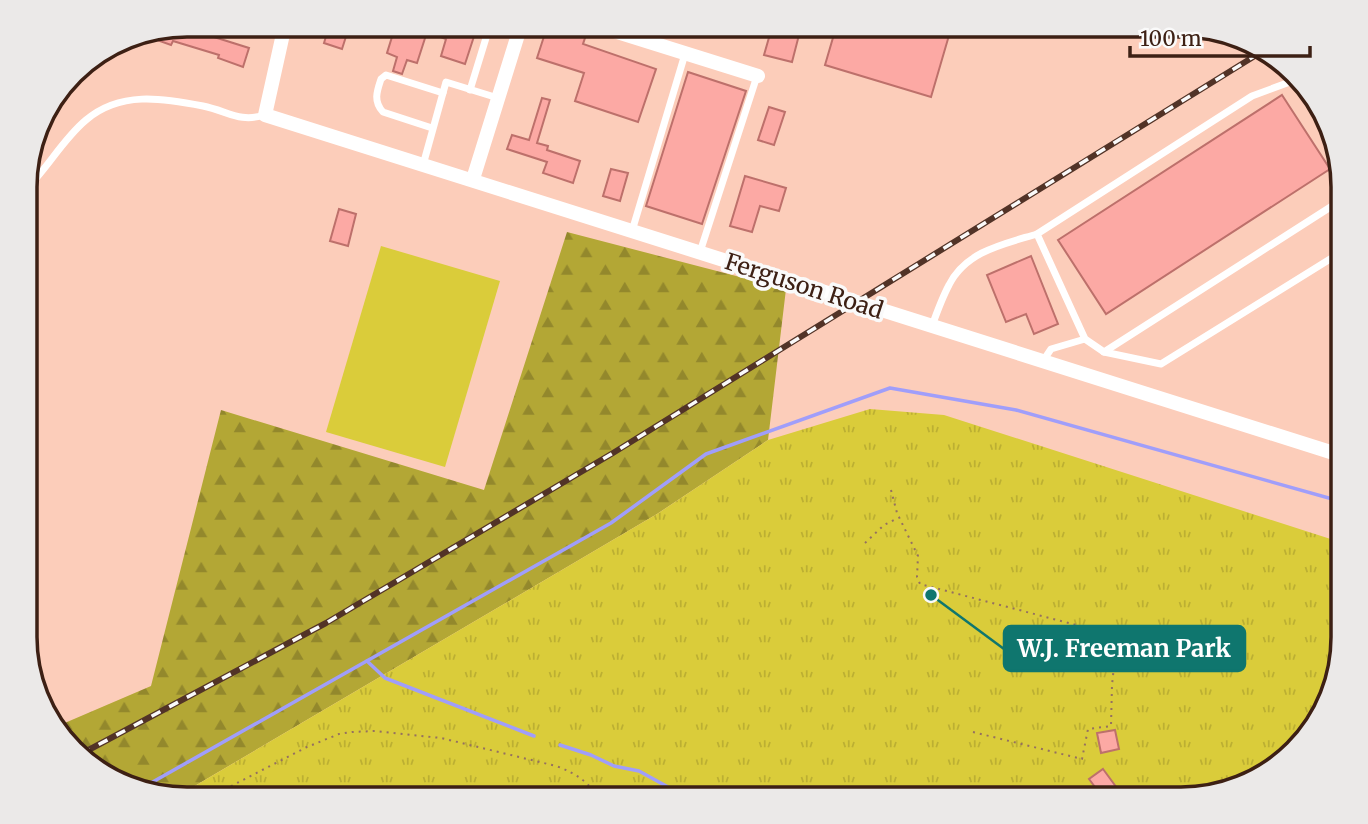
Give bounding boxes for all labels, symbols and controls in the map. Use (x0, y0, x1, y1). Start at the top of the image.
scale bar (1130, 14, 1310, 58)
text: 100 m (1140, 25, 1202, 52)
street label: Ferguson Road (721, 246, 887, 325)
callout: W.J. Freeman Park (1004, 626, 1245, 671)
text: W.J. Freeman Park (1016, 633, 1231, 664)

